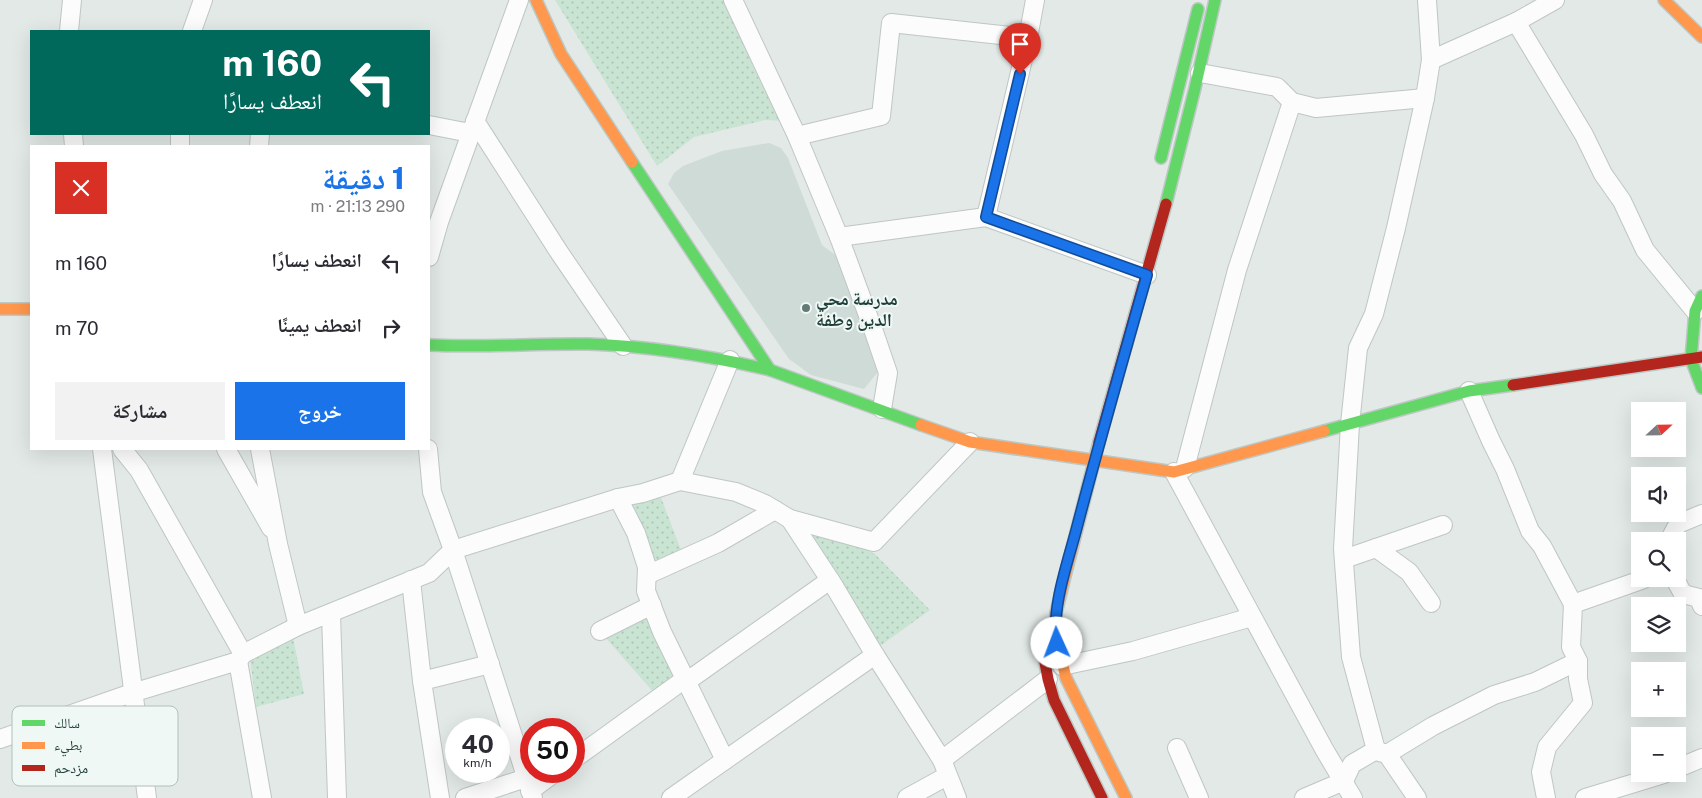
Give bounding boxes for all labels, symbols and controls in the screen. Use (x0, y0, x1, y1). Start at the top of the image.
pin (999, 23, 1041, 74)
icon: arrive (1006, 30, 1034, 58)
text: 160 m (222, 43, 322, 84)
icon: left (340, 50, 405, 115)
text: انعطف يسارًا (223, 88, 322, 114)
text: 1 دقيقة (322, 160, 405, 196)
button: close (55, 162, 107, 214)
text: 290 m · 21:13 (310, 197, 405, 216)
text: انعطف يسارًا (272, 249, 362, 271)
icon: left (377, 249, 405, 277)
text: 160 m (55, 252, 107, 274)
place label: مدرسة محي الدين وطفة (816, 288, 898, 331)
marker: مدرسة محي الدين وطفة (800, 302, 812, 314)
text: انعطف يمينًا (277, 314, 362, 336)
icon: right (377, 314, 405, 342)
text: 70 m (55, 317, 99, 339)
button: مشاركة (55, 382, 225, 440)
button: خروج (235, 382, 405, 440)
north arrow (1631, 402, 1686, 458)
map controls (1631, 402, 1686, 782)
button: sound (1631, 467, 1686, 522)
button: search (1631, 532, 1686, 587)
button: layers (1631, 597, 1686, 652)
position arrow (1030, 616, 1082, 668)
button: + (1631, 662, 1686, 717)
legend (12, 706, 178, 786)
text: سالك (54, 715, 80, 731)
speed limit sign: 50 (520, 718, 585, 783)
button: − (1631, 727, 1686, 782)
text: 40 (461, 729, 494, 759)
text: بطيء (54, 737, 83, 757)
text: km/h (463, 756, 492, 770)
text: مزدحم (54, 760, 88, 778)

